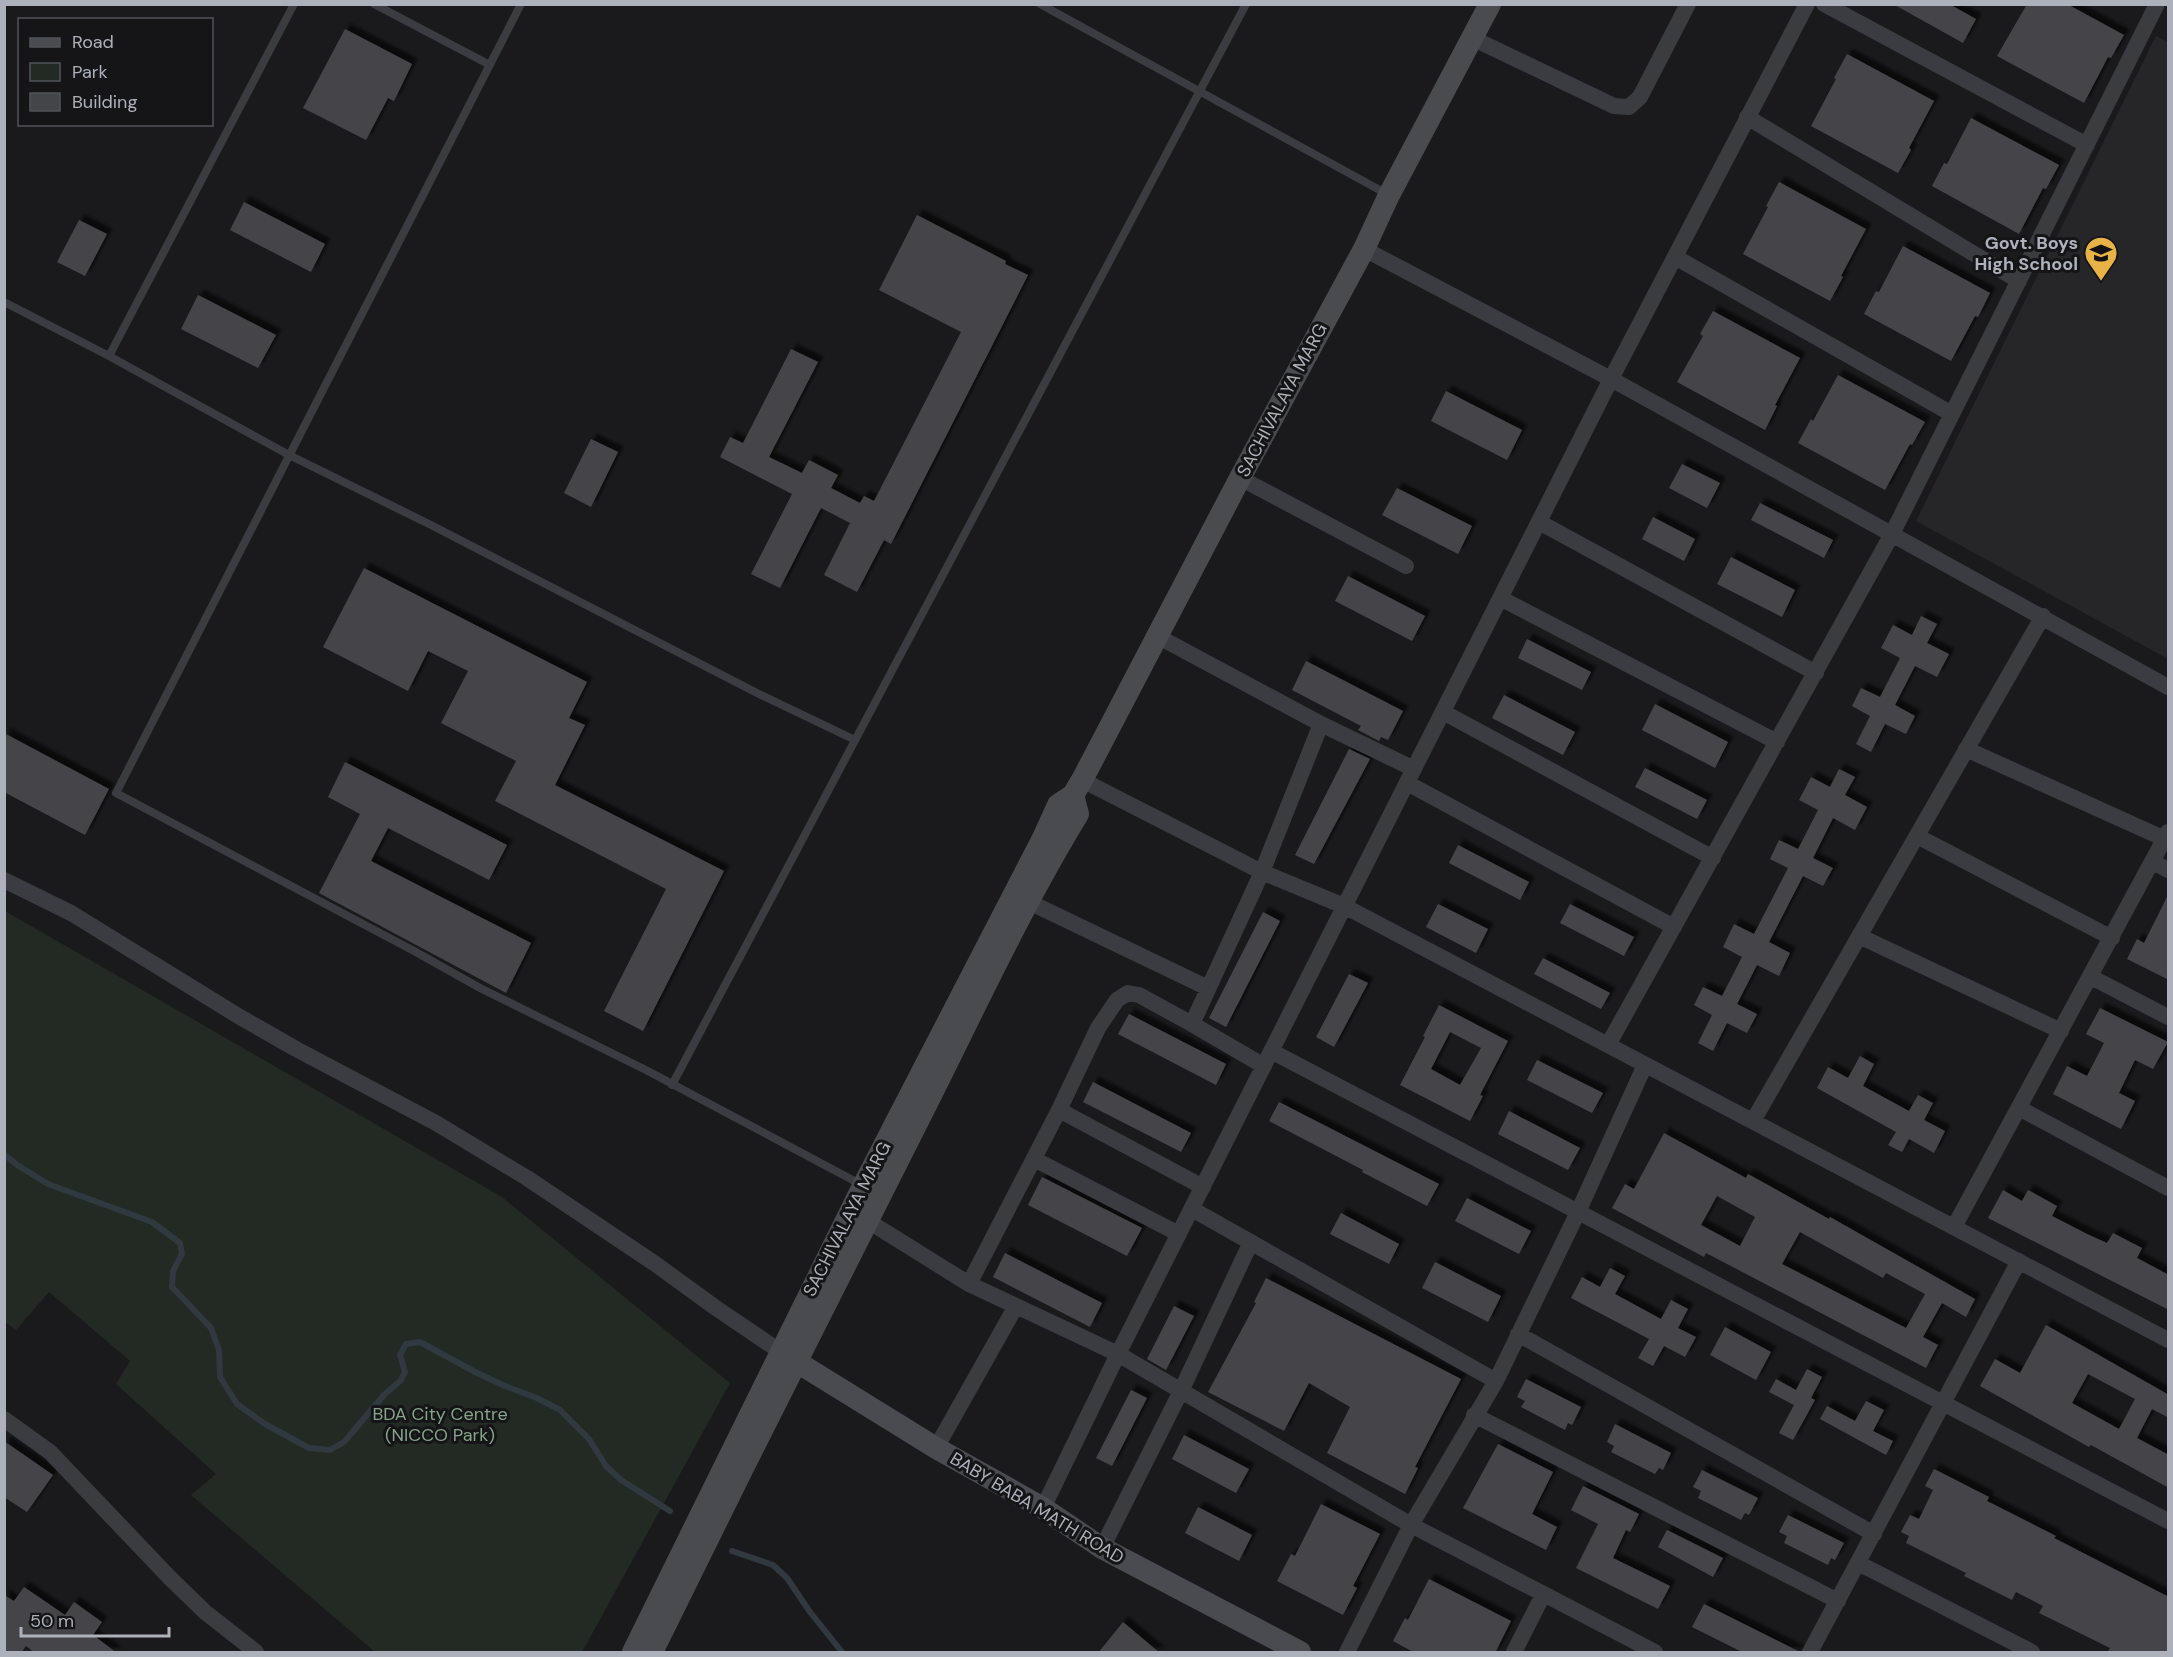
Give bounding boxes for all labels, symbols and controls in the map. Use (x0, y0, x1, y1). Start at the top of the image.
legend (18, 18, 213, 126)
text: Road (72, 30, 114, 54)
text: Park (72, 60, 108, 84)
text: Building (72, 90, 137, 114)
place label: Govt. Boys High School (1974, 231, 2078, 276)
school or university icon: Govt. Boys High School (2083, 235, 2119, 282)
street label: SACHIVALAYA MARG (1231, 319, 1333, 481)
street label: SACHIVALAYA MARG (798, 1137, 896, 1301)
park label: BDA City Centre (NICCO Park) (372, 1402, 508, 1447)
street label: BABY BABA MATH ROAD (946, 1446, 1128, 1570)
scale bar (21, 1600, 170, 1638)
text: 50 m (30, 1609, 74, 1633)

